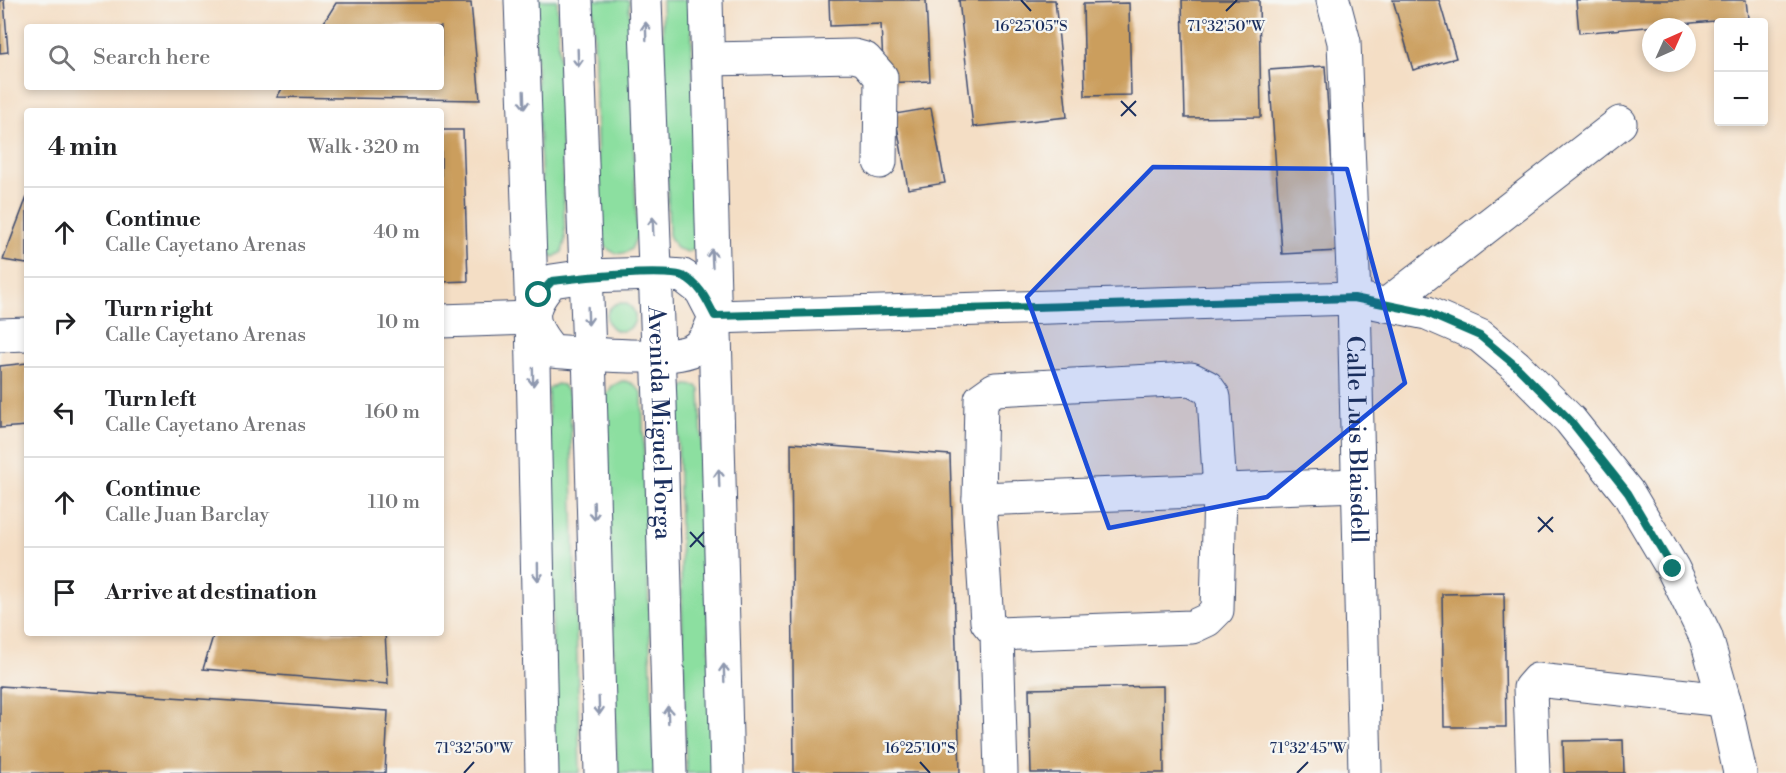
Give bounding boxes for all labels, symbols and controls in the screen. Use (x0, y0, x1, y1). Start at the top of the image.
text: 16°25'05"S (994, 17, 1068, 36)
text: 71°32'50"W (1187, 17, 1265, 36)
north arrow (1642, 18, 1696, 72)
map controls (1714, 18, 1768, 126)
button: + (1714, 18, 1768, 72)
one-way arrow (641, 21, 652, 41)
search box (24, 24, 444, 90)
icon: search (45, 41, 78, 74)
text: Search here (93, 44, 210, 71)
one-way arrow (572, 48, 584, 68)
button: − (1714, 72, 1768, 126)
one-way arrow (519, 90, 530, 110)
text: 4 min (48, 131, 118, 163)
text: Walk · 320 m (308, 135, 420, 160)
text: Continue (105, 206, 201, 233)
icon: ahead (48, 216, 81, 249)
one-way arrow (647, 216, 659, 236)
text: 40 m (373, 220, 420, 245)
text: Calle Cayetano Arenas (105, 233, 306, 258)
one-way arrow (707, 249, 718, 269)
route start (525, 281, 551, 307)
text: Turn right (105, 296, 213, 323)
street label: Avenida Miguel Forga (640, 304, 678, 541)
icon: right (48, 306, 81, 339)
one-way arrow (582, 306, 593, 326)
text: 10 m (377, 310, 420, 335)
text: Calle Cayetano Arenas (105, 323, 306, 348)
street label: Calle Luis Blaisdell (1339, 335, 1374, 543)
one-way arrow (527, 366, 539, 386)
text: Turn left (105, 386, 196, 413)
icon: left (48, 396, 81, 429)
text: 160 m (365, 400, 420, 425)
text: Calle Cayetano Arenas (105, 413, 306, 438)
one-way arrow (713, 468, 724, 488)
text: Continue (105, 476, 201, 503)
icon: ahead (48, 486, 81, 519)
text: 110 m (368, 490, 420, 515)
one-way arrow (588, 501, 599, 521)
text: Calle Juan Barclay (105, 503, 269, 528)
route end (1659, 555, 1685, 581)
one-way arrow (532, 561, 543, 581)
icon: arrive (48, 576, 81, 609)
text: Arrive at destination (105, 579, 317, 606)
one-way arrow (718, 663, 730, 683)
one-way arrow (593, 696, 605, 716)
one-way arrow (663, 705, 674, 725)
text: 71°32'50"W (435, 739, 513, 758)
text: 16°25'10"S (884, 739, 956, 758)
text: 71°32'45"W (1270, 739, 1347, 758)

